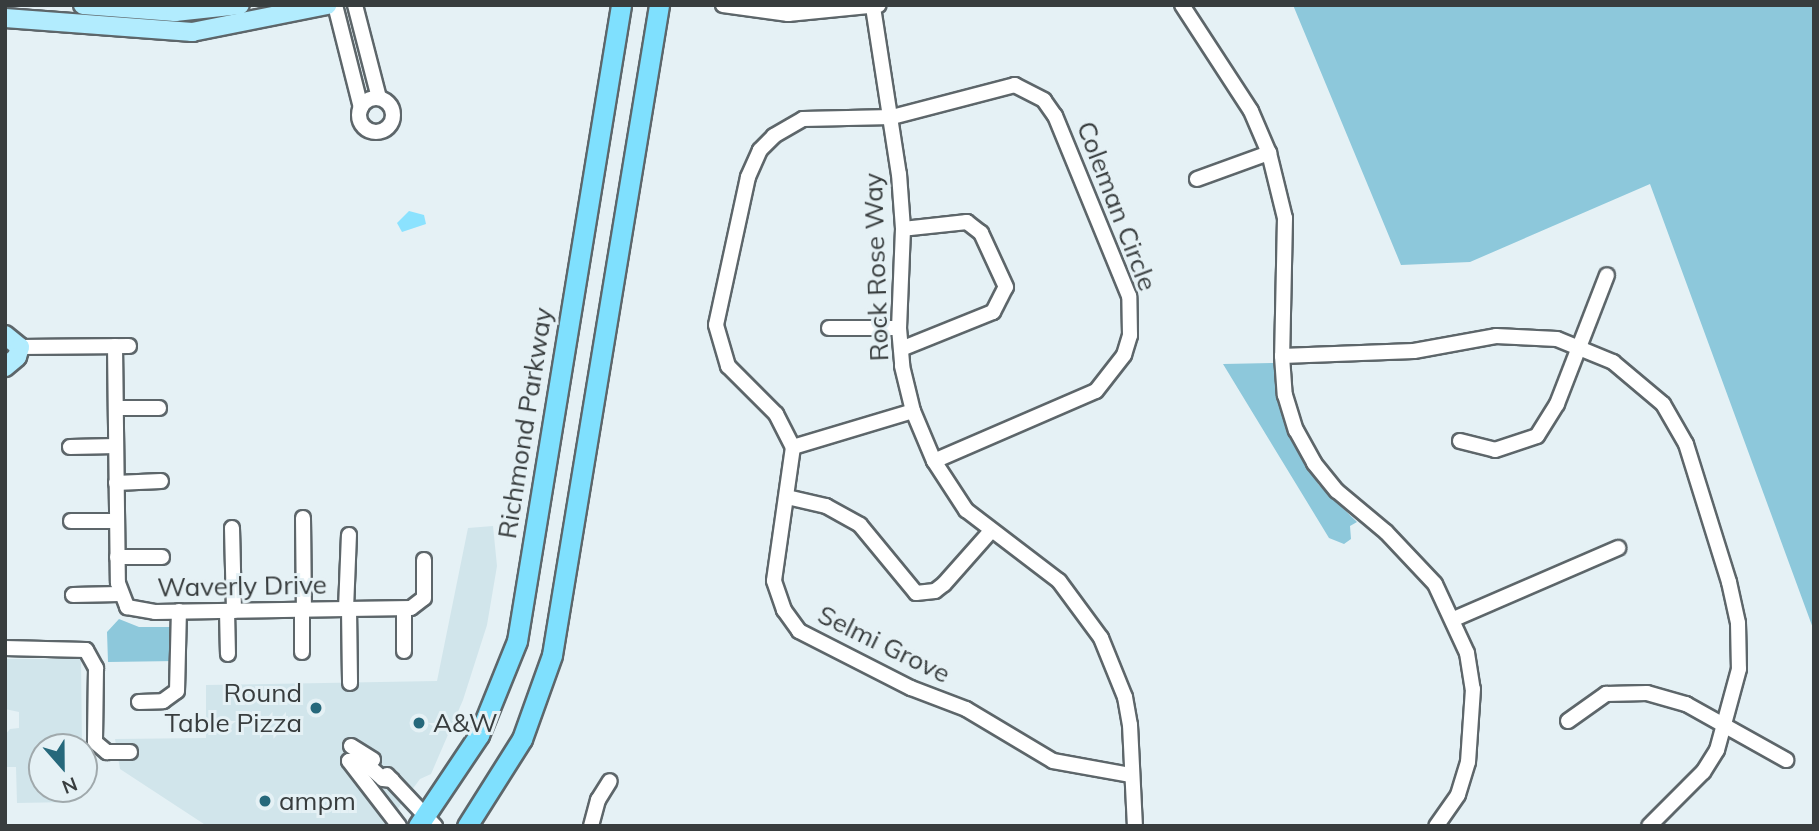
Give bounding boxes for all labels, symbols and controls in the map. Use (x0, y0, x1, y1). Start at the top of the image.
street label: Coleman Circle (1070, 117, 1164, 295)
street label: Rock Rose Way (857, 172, 895, 362)
street label: Richmond Parkway (491, 305, 559, 541)
street label: Waverly Drive (157, 569, 327, 603)
street label: Selmi Grove (813, 599, 955, 689)
place label: Round Table Pizza (164, 677, 302, 738)
marker: Round Table Pizza (308, 700, 324, 716)
place label: A&W (433, 707, 498, 739)
marker: A&W (411, 715, 427, 731)
north arrow (28, 733, 98, 803)
text: N (59, 772, 81, 800)
place label: ampm (279, 785, 356, 817)
marker: ampm (257, 793, 273, 809)

